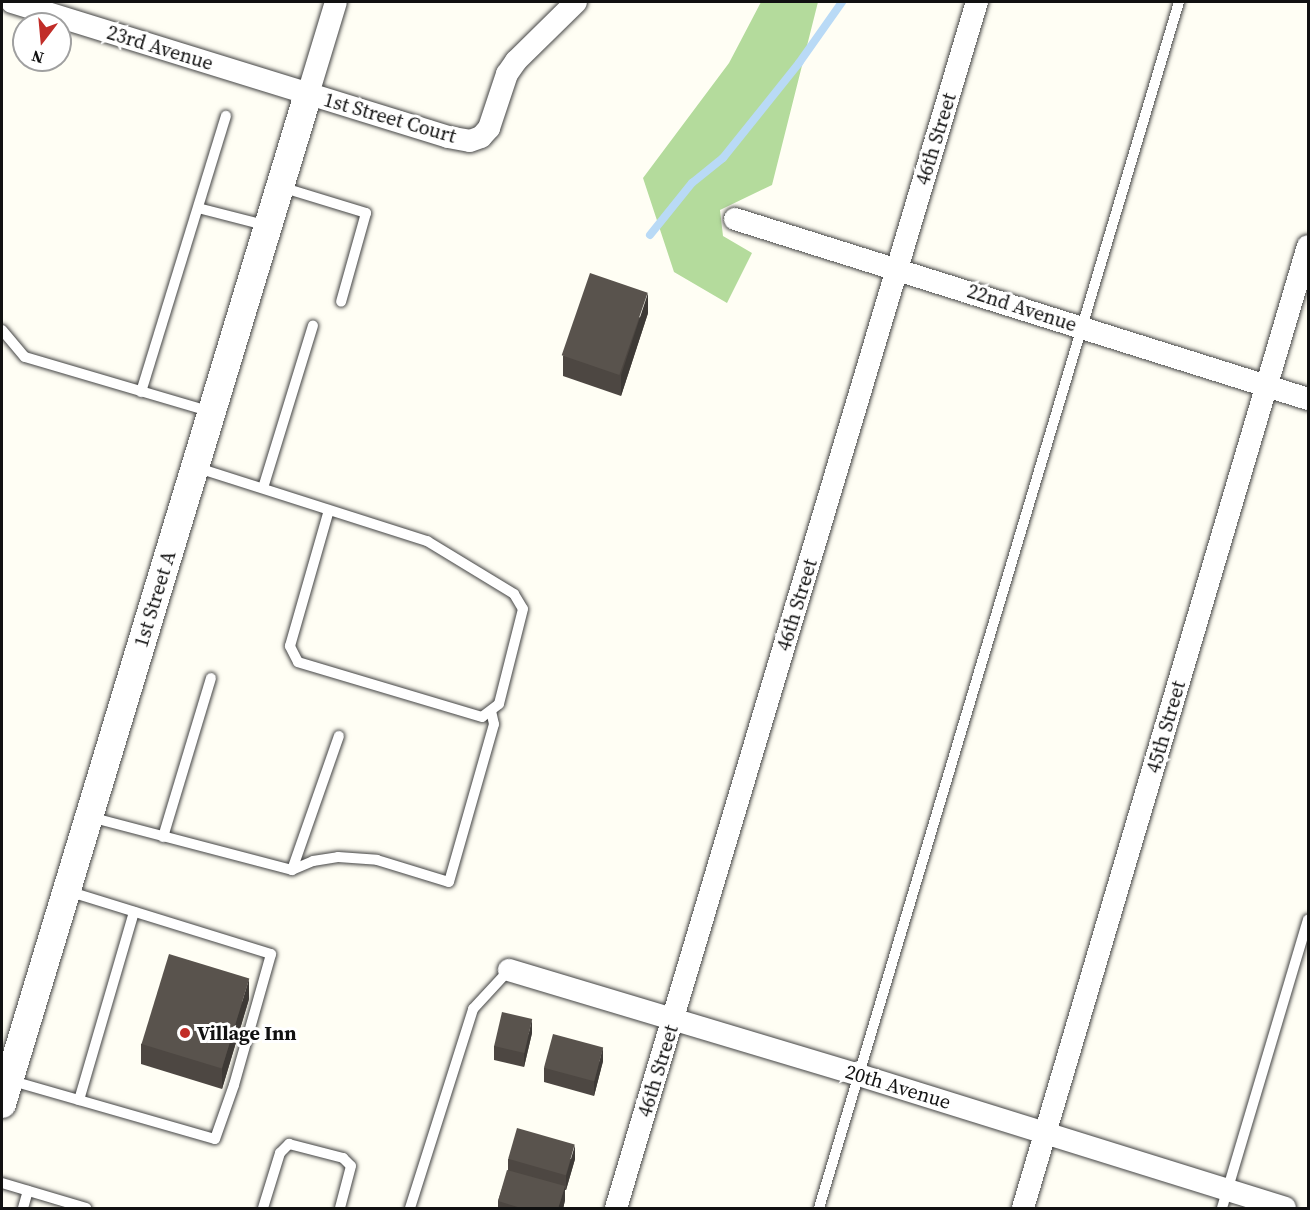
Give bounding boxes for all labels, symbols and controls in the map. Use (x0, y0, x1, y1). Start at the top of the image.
north arrow (12, 12, 72, 72)
street label: 23rd Avenue (104, 20, 216, 76)
text: N (29, 45, 46, 70)
street label: 1st Street Court (321, 88, 459, 148)
street label: 46th Street (911, 90, 961, 188)
street label: 22nd Avenue (964, 279, 1080, 337)
street label: 1st Street A (129, 548, 181, 650)
street label: 46th Street (772, 556, 822, 654)
street label: 45th Street (1141, 678, 1191, 776)
place label: Village Inn (197, 1021, 297, 1045)
street label: 46th Street (633, 1022, 683, 1120)
marker: Village Inn (178, 1026, 192, 1040)
street label: 20th Avenue (842, 1060, 954, 1114)

